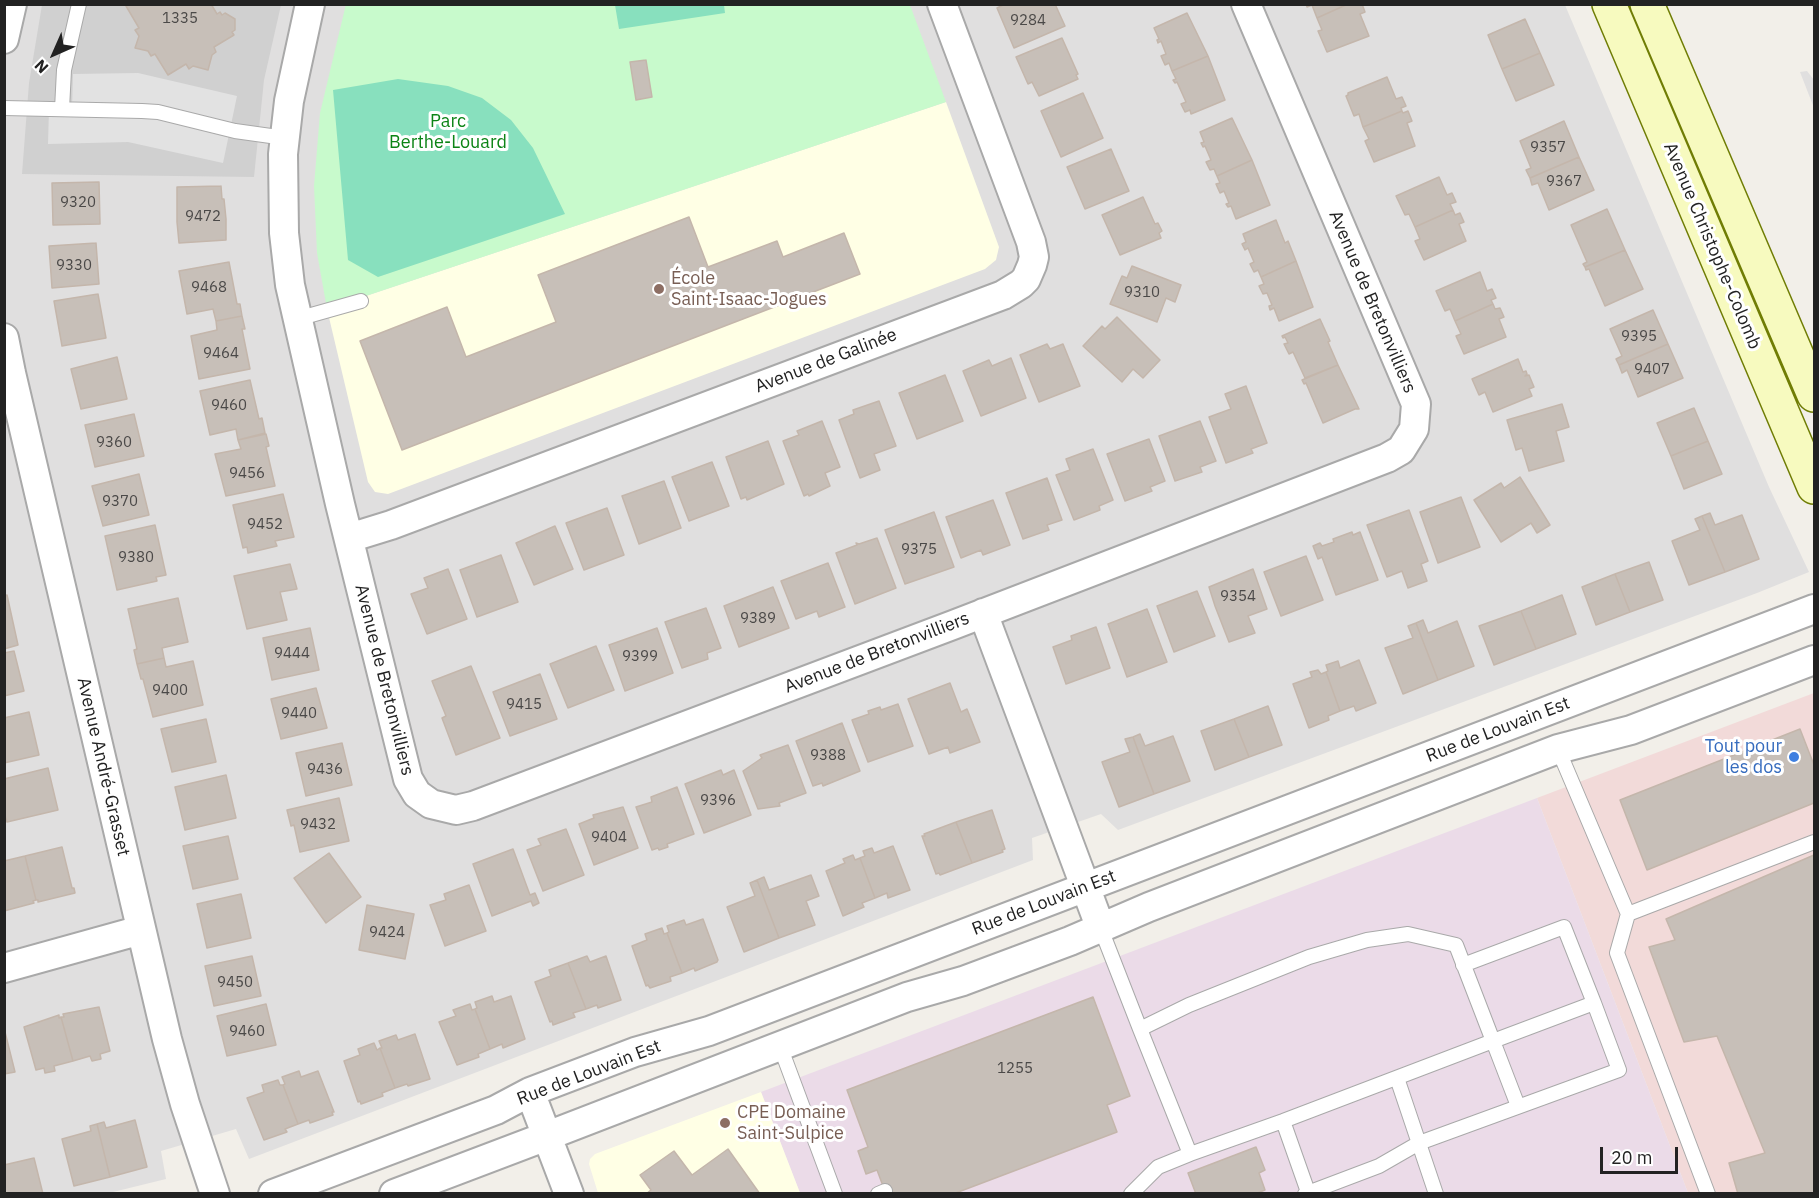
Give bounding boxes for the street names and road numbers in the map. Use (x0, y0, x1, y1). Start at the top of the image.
street label: Avenue Christophe-Colomb (1659, 139, 1765, 353)
street label: Avenue de Bretonvilliers (1324, 207, 1420, 397)
street label: Avenue de Galinée (752, 324, 900, 398)
street label: Avenue de Bretonvilliers (350, 582, 418, 778)
street label: Avenue de Bretonvilliers (782, 608, 972, 698)
street label: Avenue André-Grasset (72, 675, 134, 859)
street label: Rue de Louvain Est (1423, 693, 1573, 767)
street label: Rue de Louvain Est (969, 866, 1119, 940)
street label: Rue de Louvain Est (514, 1036, 664, 1110)

